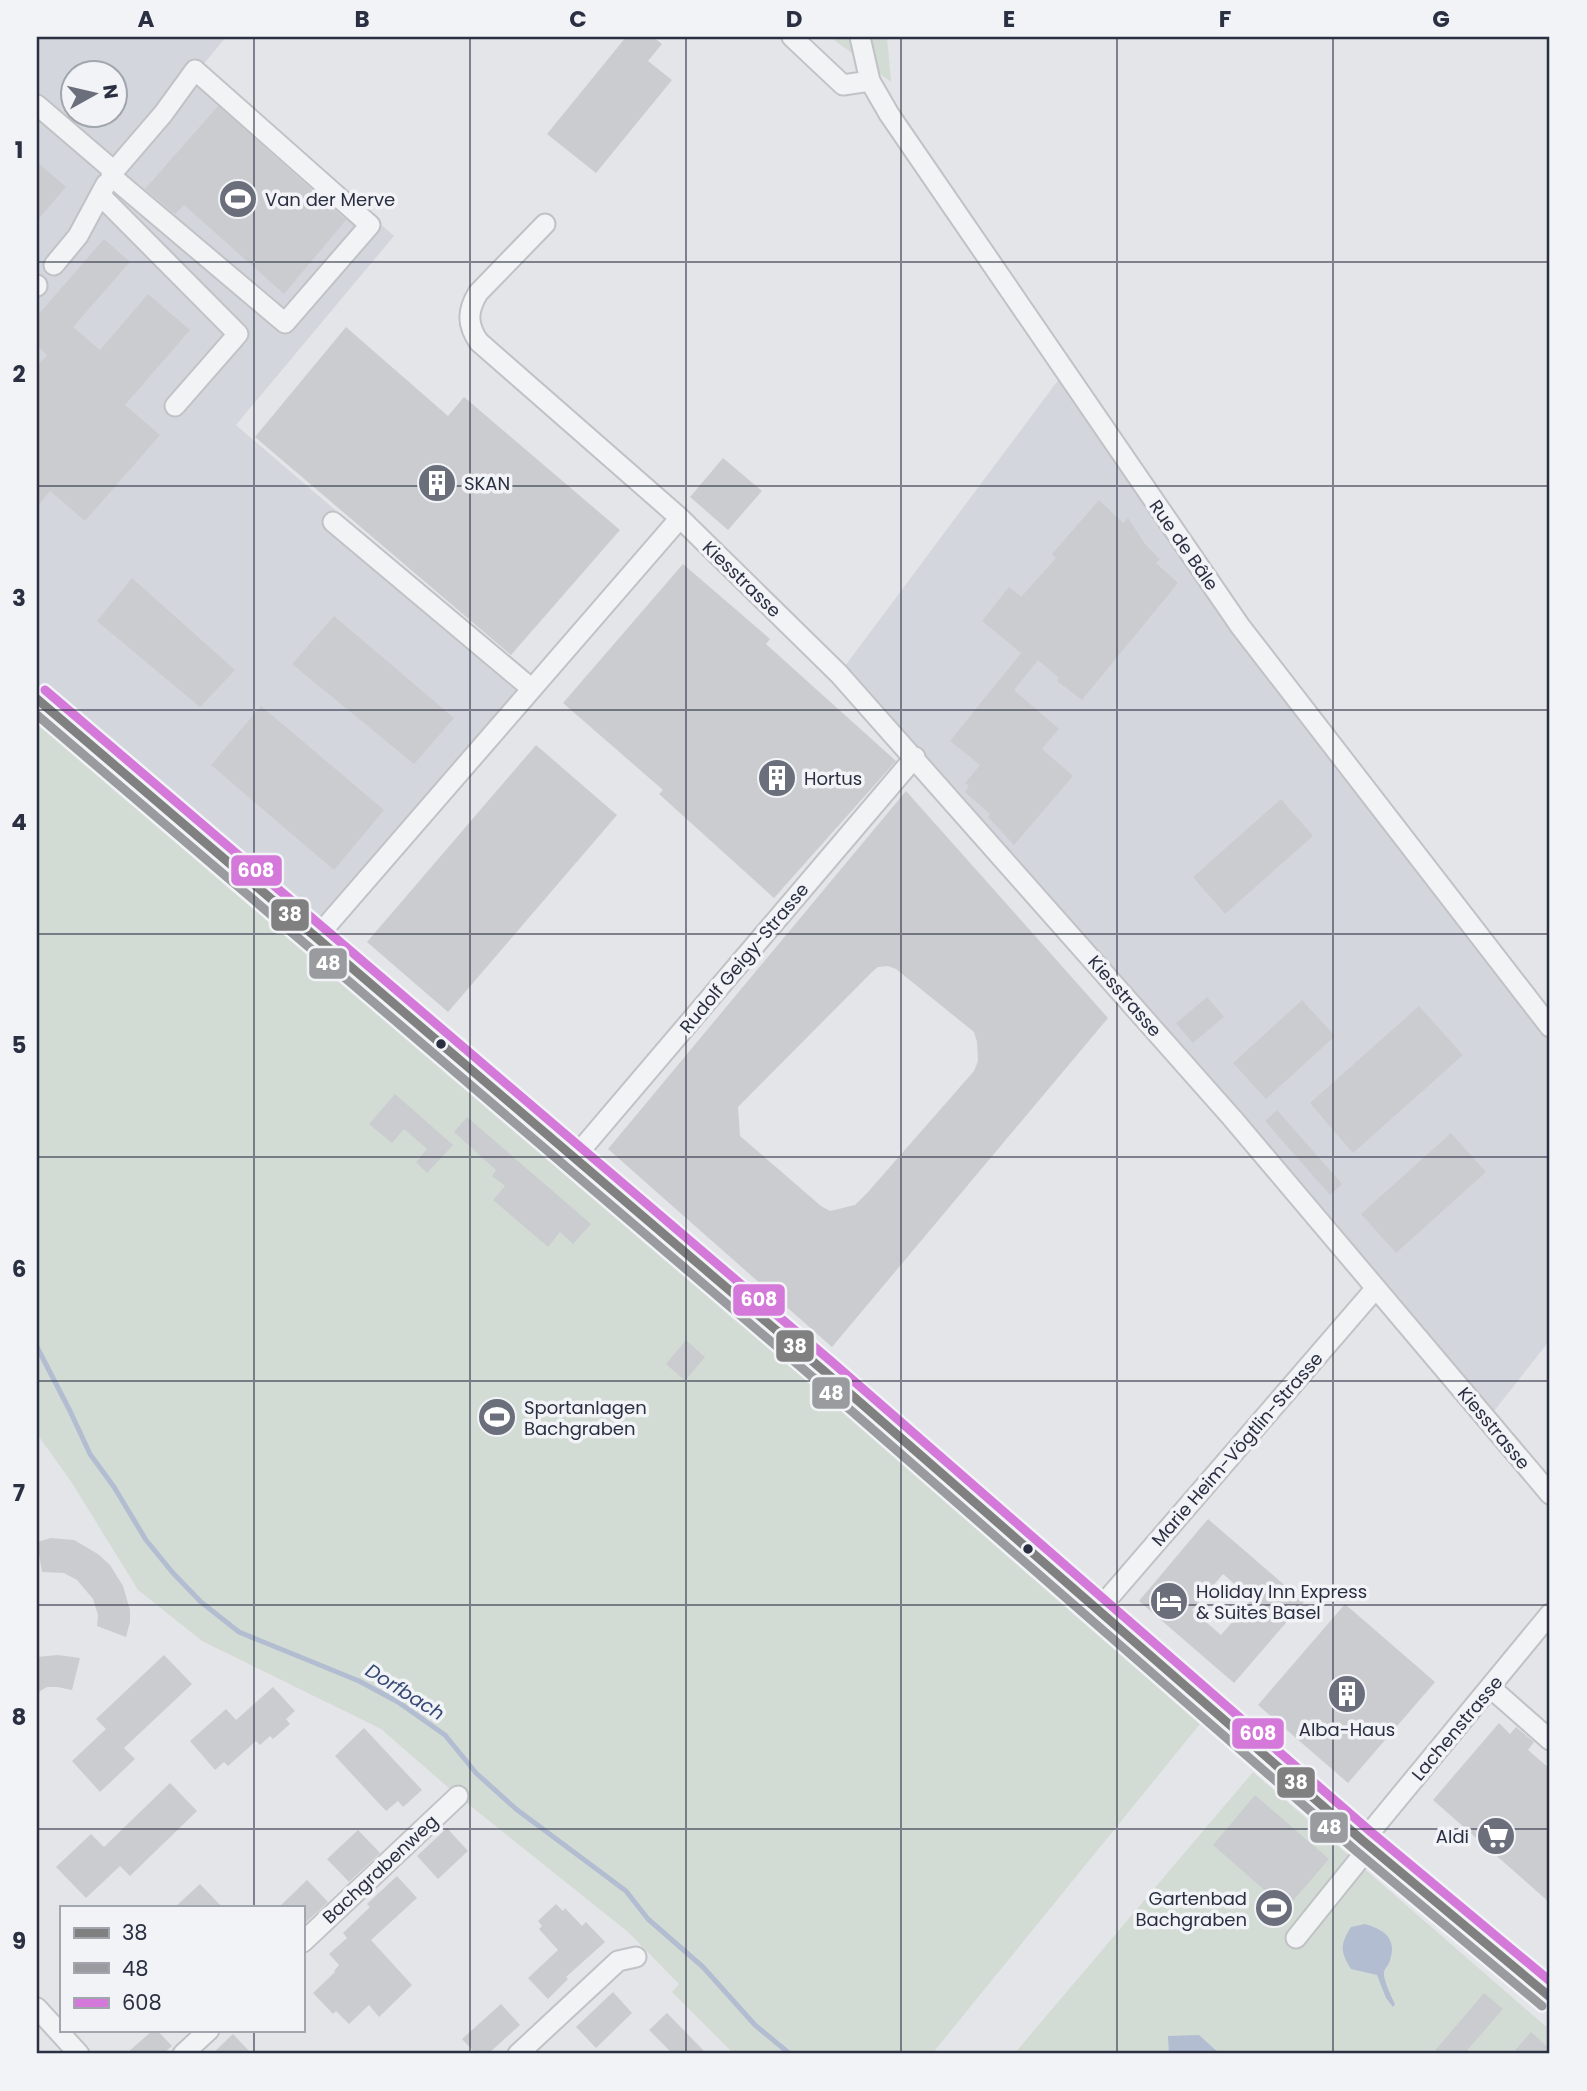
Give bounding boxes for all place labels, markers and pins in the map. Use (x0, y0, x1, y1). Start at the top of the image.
sports icon: Van der Merve (217, 178, 259, 220)
place label: Van der Merve (265, 187, 395, 212)
building icon: SKAN (416, 462, 458, 504)
place label: SKAN (464, 471, 510, 496)
building icon: Hortus (756, 757, 798, 799)
place label: Hortus (804, 766, 862, 791)
unlabelled marker (434, 1037, 448, 1051)
place label: Sportanlagen Bachgraben (524, 1395, 647, 1441)
sports icon: Sportanlagen Bachgraben (476, 1396, 518, 1438)
unlabelled marker (1021, 1542, 1035, 1556)
place label: Holiday Inn Express & Suites Basel (1196, 1579, 1367, 1625)
hotel icon: Holiday Inn Express & Suites Basel (1148, 1580, 1190, 1622)
building icon: Alba-Haus (1326, 1673, 1368, 1715)
place label: Alba-Haus (1299, 1717, 1395, 1742)
supermarket icon: Aldi (1475, 1815, 1517, 1857)
place label: Aldi (1436, 1824, 1469, 1849)
place label: Gartenbad Bachgraben (1135, 1886, 1247, 1932)
sports icon: Gartenbad Bachgraben (1253, 1887, 1295, 1929)

